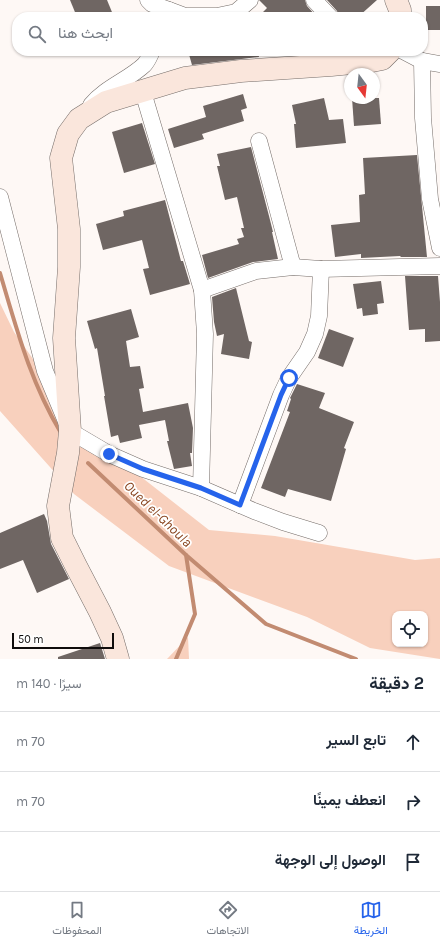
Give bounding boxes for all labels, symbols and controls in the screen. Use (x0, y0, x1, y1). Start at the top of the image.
search box (12, 12, 428, 56)
icon: search (26, 23, 48, 45)
text: ابحث هنا (58, 24, 113, 42)
north arrow (344, 68, 380, 104)
route start (280, 369, 298, 387)
route end (100, 445, 118, 463)
water label: Oued el-Ghoula (120, 477, 196, 551)
map controls (392, 611, 428, 647)
button: locate (392, 611, 428, 647)
scale bar (12, 631, 114, 650)
text: 50 m (18, 633, 44, 646)
text: 2 دقيقة (369, 673, 424, 693)
text: سيرًا · 140 m (16, 676, 82, 691)
text: تابع السير (326, 731, 386, 749)
icon: ahead (402, 731, 424, 753)
text: 70 m (16, 734, 45, 749)
text: انعطف يمينًا (313, 791, 386, 809)
icon: right (402, 791, 424, 813)
text: 70 m (16, 794, 45, 809)
text: الوصول إلى الوجهة (275, 851, 386, 869)
icon: arrive (402, 851, 424, 873)
tab: المحفوظات (52, 899, 102, 940)
tab: الاتجاهات (206, 899, 249, 940)
tab: الخريطة (354, 899, 388, 940)

